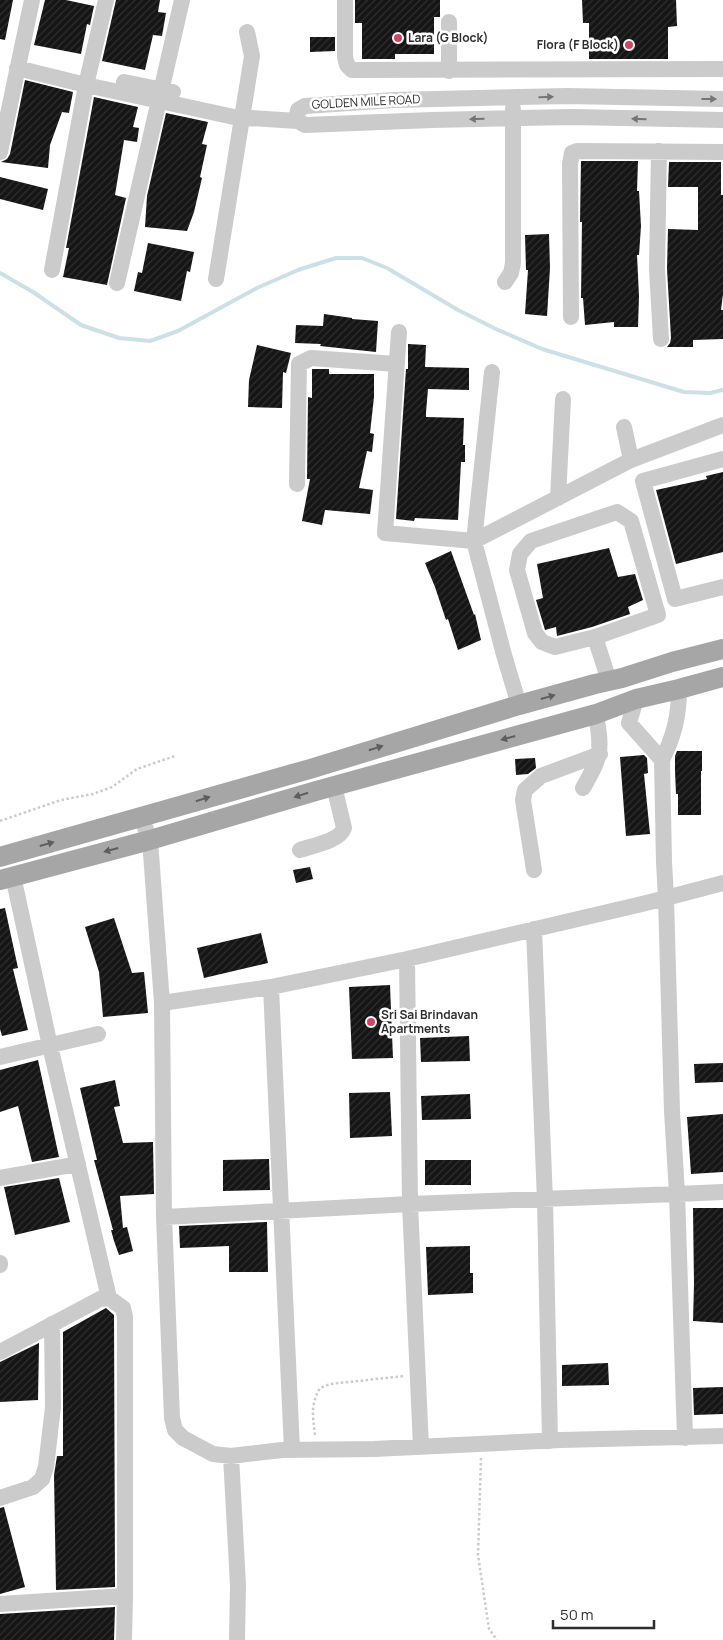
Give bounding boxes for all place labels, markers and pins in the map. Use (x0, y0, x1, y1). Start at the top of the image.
place label: Lara (G Block) (408, 29, 488, 46)
marker: Lara (G Block) (392, 32, 404, 44)
place label: Flora (F Block) (537, 36, 619, 53)
marker: Flora (F Block) (623, 39, 635, 51)
place label: Sri Sai Brindavan Apartments (381, 1006, 478, 1037)
marker: Sri Sai Brindavan Apartments (365, 1016, 377, 1028)

